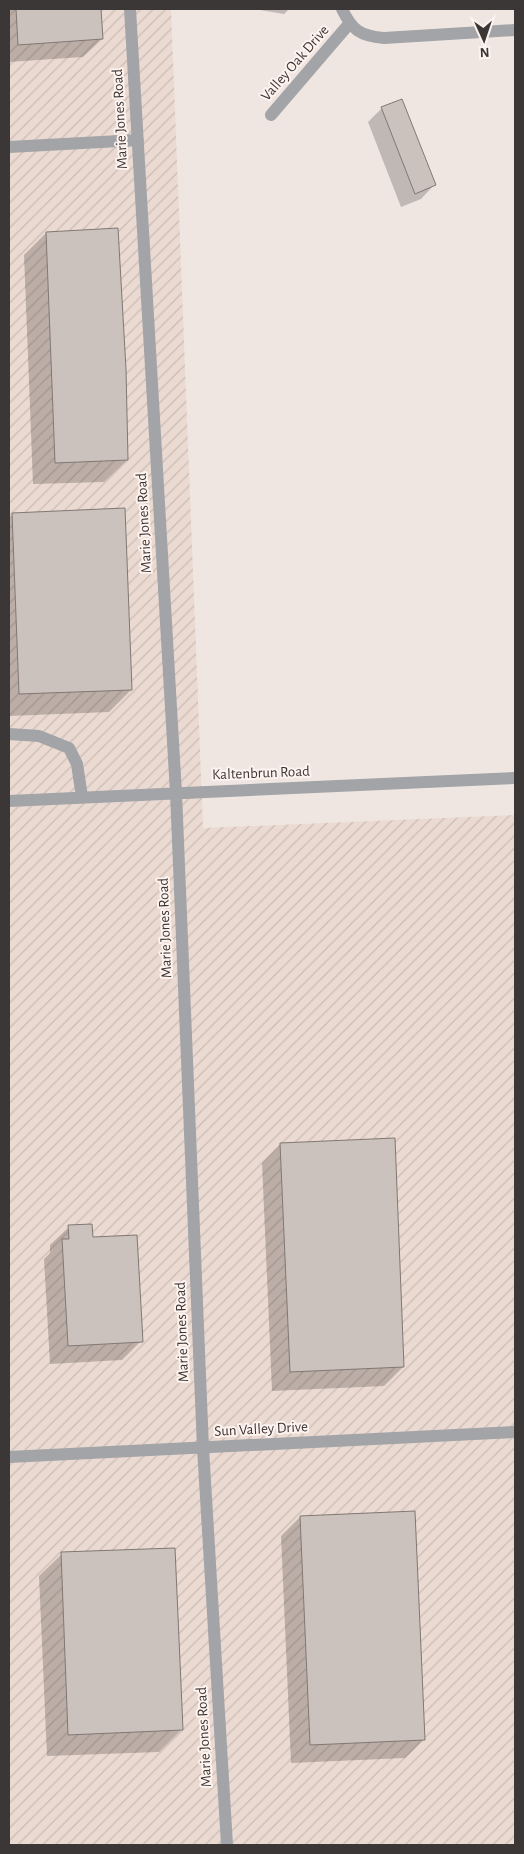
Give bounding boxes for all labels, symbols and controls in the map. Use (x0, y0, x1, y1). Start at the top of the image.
north arrow (459, 15, 509, 65)
street label: Valley Oak Drive (258, 22, 332, 104)
text: N (479, 45, 490, 59)
street label: Marie Jones Road (110, 68, 130, 170)
street label: Marie Jones Road (134, 472, 154, 574)
street label: Kaltenbrun Road (212, 764, 310, 782)
street label: Marie Jones Road (156, 877, 174, 978)
street label: Marie Jones Road (173, 1281, 191, 1382)
street label: Sun Valley Drive (214, 1419, 308, 1439)
street label: Marie Jones Road (194, 1686, 214, 1788)

